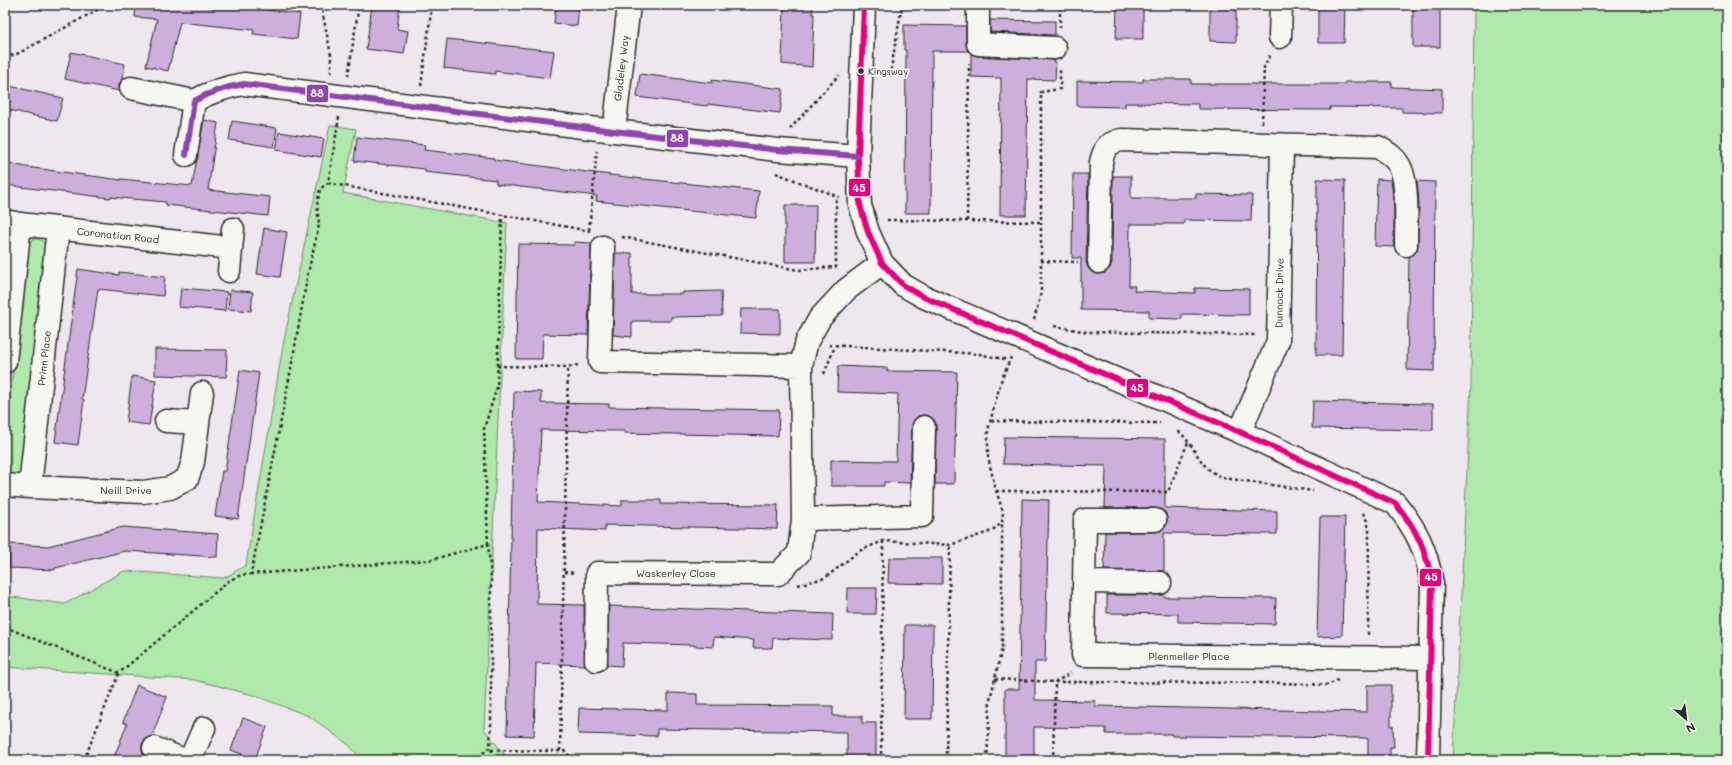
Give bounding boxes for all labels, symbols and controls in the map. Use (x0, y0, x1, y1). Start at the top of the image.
street label: Gladeley Way (610, 34, 632, 102)
marker: Kingsway (856, 66, 866, 76)
place label: Kingsway (868, 66, 908, 77)
line badge: 88 (306, 84, 329, 103)
text: 88 (310, 85, 324, 100)
line badge: 88 (666, 129, 689, 148)
text: 88 (670, 130, 684, 145)
line badge: 45 (848, 178, 871, 197)
text: 45 (852, 180, 866, 195)
street label: Coronation Road (76, 224, 160, 246)
street label: Dunnock Drive (1271, 258, 1287, 328)
street label: Prinn Place (34, 330, 54, 386)
line badge: 45 (1126, 378, 1149, 398)
text: 45 (1130, 380, 1144, 395)
street label: Neill Drive (100, 483, 152, 497)
street label: Waskerley Close (636, 566, 716, 580)
line badge: 45 (1419, 568, 1442, 587)
text: 45 (1424, 569, 1438, 584)
street label: Plenmeller Place (1149, 649, 1229, 663)
north arrow (1666, 699, 1706, 739)
text: N (1684, 720, 1698, 737)

